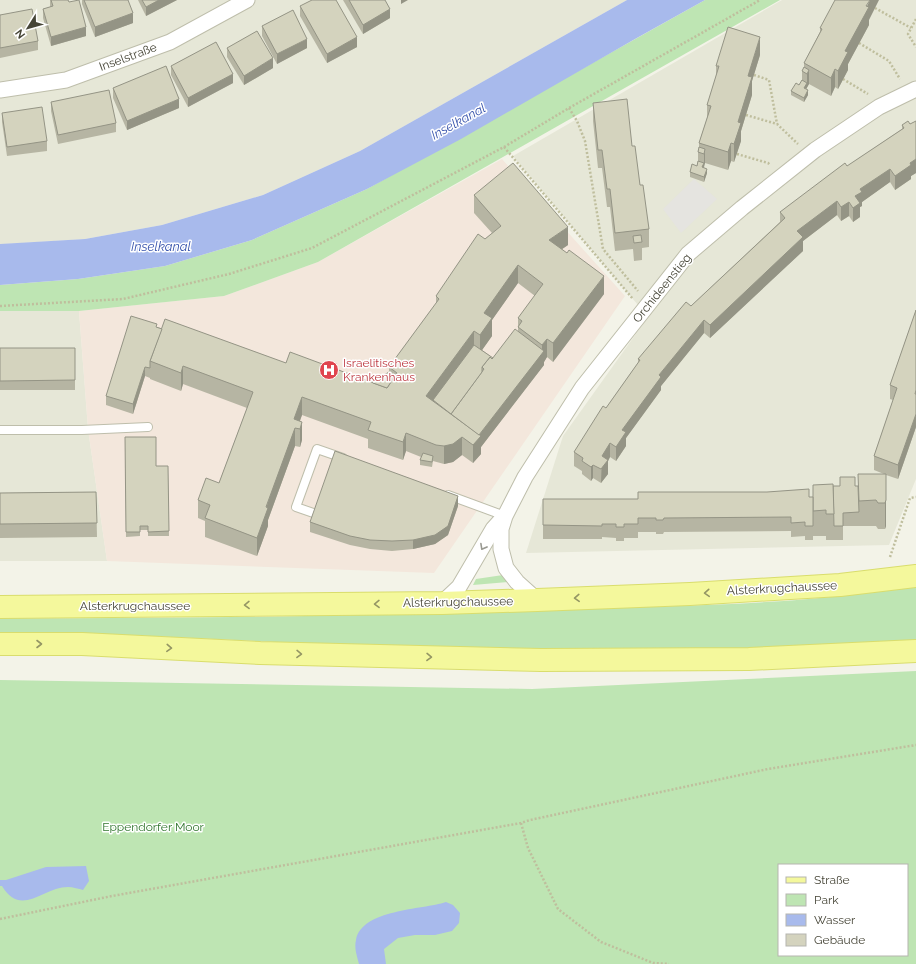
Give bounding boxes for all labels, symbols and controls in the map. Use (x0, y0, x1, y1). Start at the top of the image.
north arrow (8, 8, 48, 48)
text: N (13, 26, 28, 41)
street label: Inselstraße (97, 40, 159, 74)
water label: Inselkanal (428, 100, 489, 143)
water label: Inselkanal (131, 239, 192, 254)
street label: Orchideenstieg (630, 251, 694, 325)
place label: Israelitisches Krankenhaus (343, 356, 415, 384)
hospital icon: Israelitisches Krankenhaus (318, 359, 340, 381)
one-way arrow (480, 543, 487, 550)
street label: Alsterkrugchaussee (727, 578, 837, 598)
one-way arrow (704, 589, 710, 597)
street label: Alsterkrugchaussee (403, 594, 513, 610)
one-way arrow (574, 594, 580, 602)
street label: Alsterkrugchaussee (80, 599, 190, 613)
one-way arrow (374, 600, 380, 608)
one-way arrow (244, 601, 250, 609)
one-way arrow (36, 640, 42, 648)
one-way arrow (166, 644, 172, 653)
one-way arrow (296, 650, 302, 658)
one-way arrow (426, 653, 432, 661)
park label: Eppendorfer Moor (102, 820, 205, 834)
legend (778, 864, 908, 956)
text: Straße (814, 873, 850, 887)
text: Park (814, 893, 839, 907)
text: Wasser (814, 913, 856, 927)
text: Gebäude (814, 933, 865, 947)

